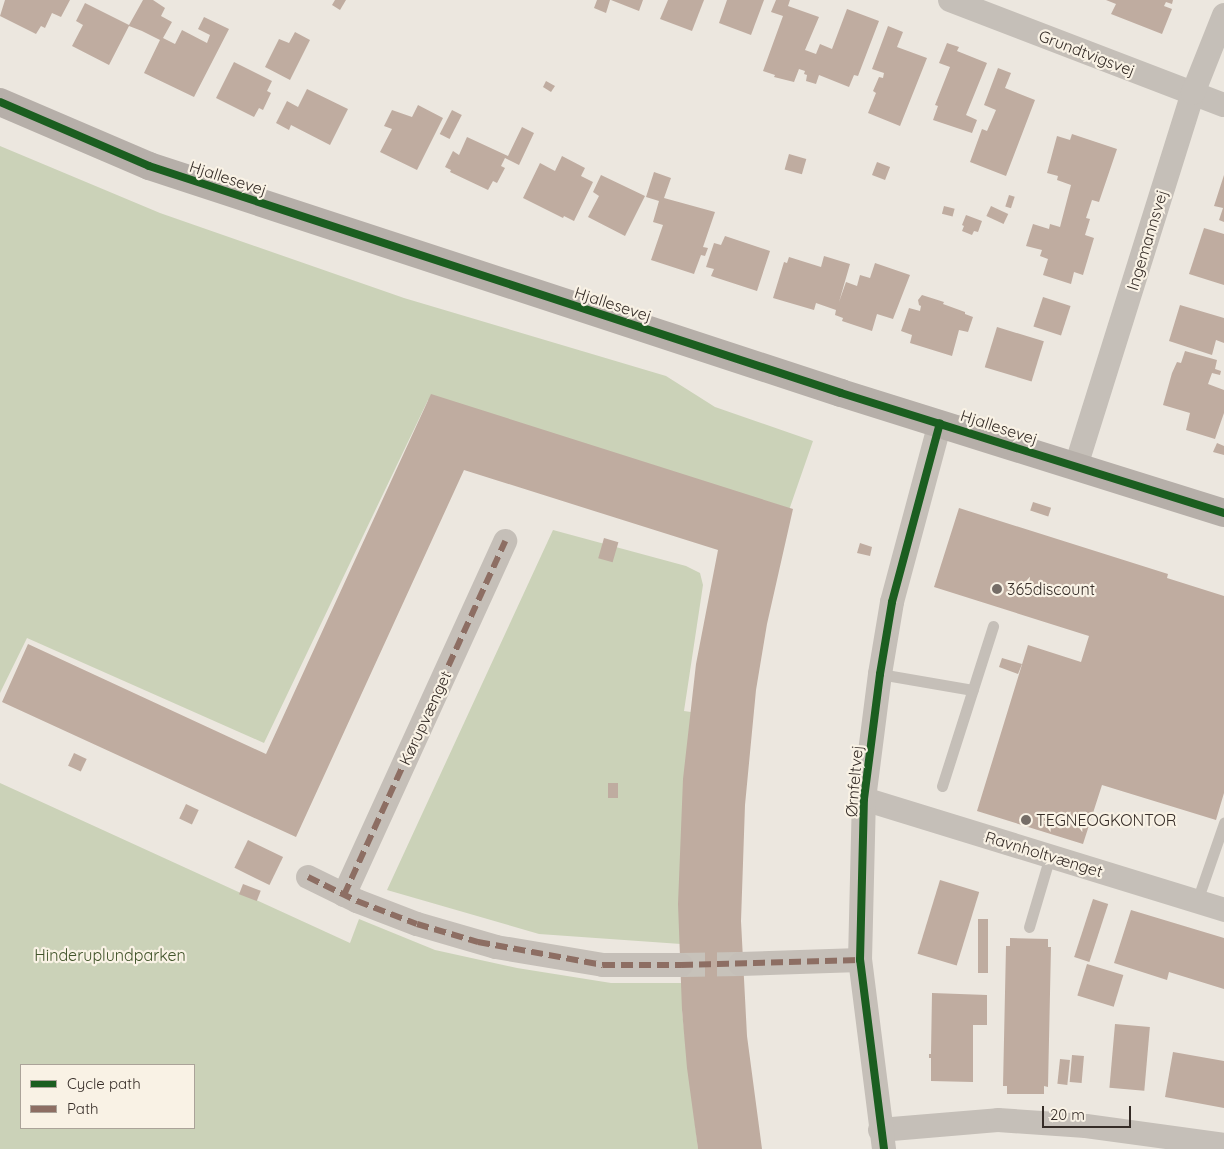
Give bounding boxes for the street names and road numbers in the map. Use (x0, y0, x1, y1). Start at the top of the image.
street label: Grundtvigsvej (1036, 26, 1138, 80)
street label: Hjallesevej (187, 157, 269, 199)
street label: Ingemannsvej (1123, 187, 1171, 293)
street label: Hjallesevej (572, 283, 654, 325)
street label: Hjallesevej (958, 406, 1040, 448)
street label: Kørupvænget (395, 668, 455, 768)
street label: Ørnfeltvej (841, 744, 867, 818)
street label: Ravnholtvænget (983, 827, 1105, 881)

